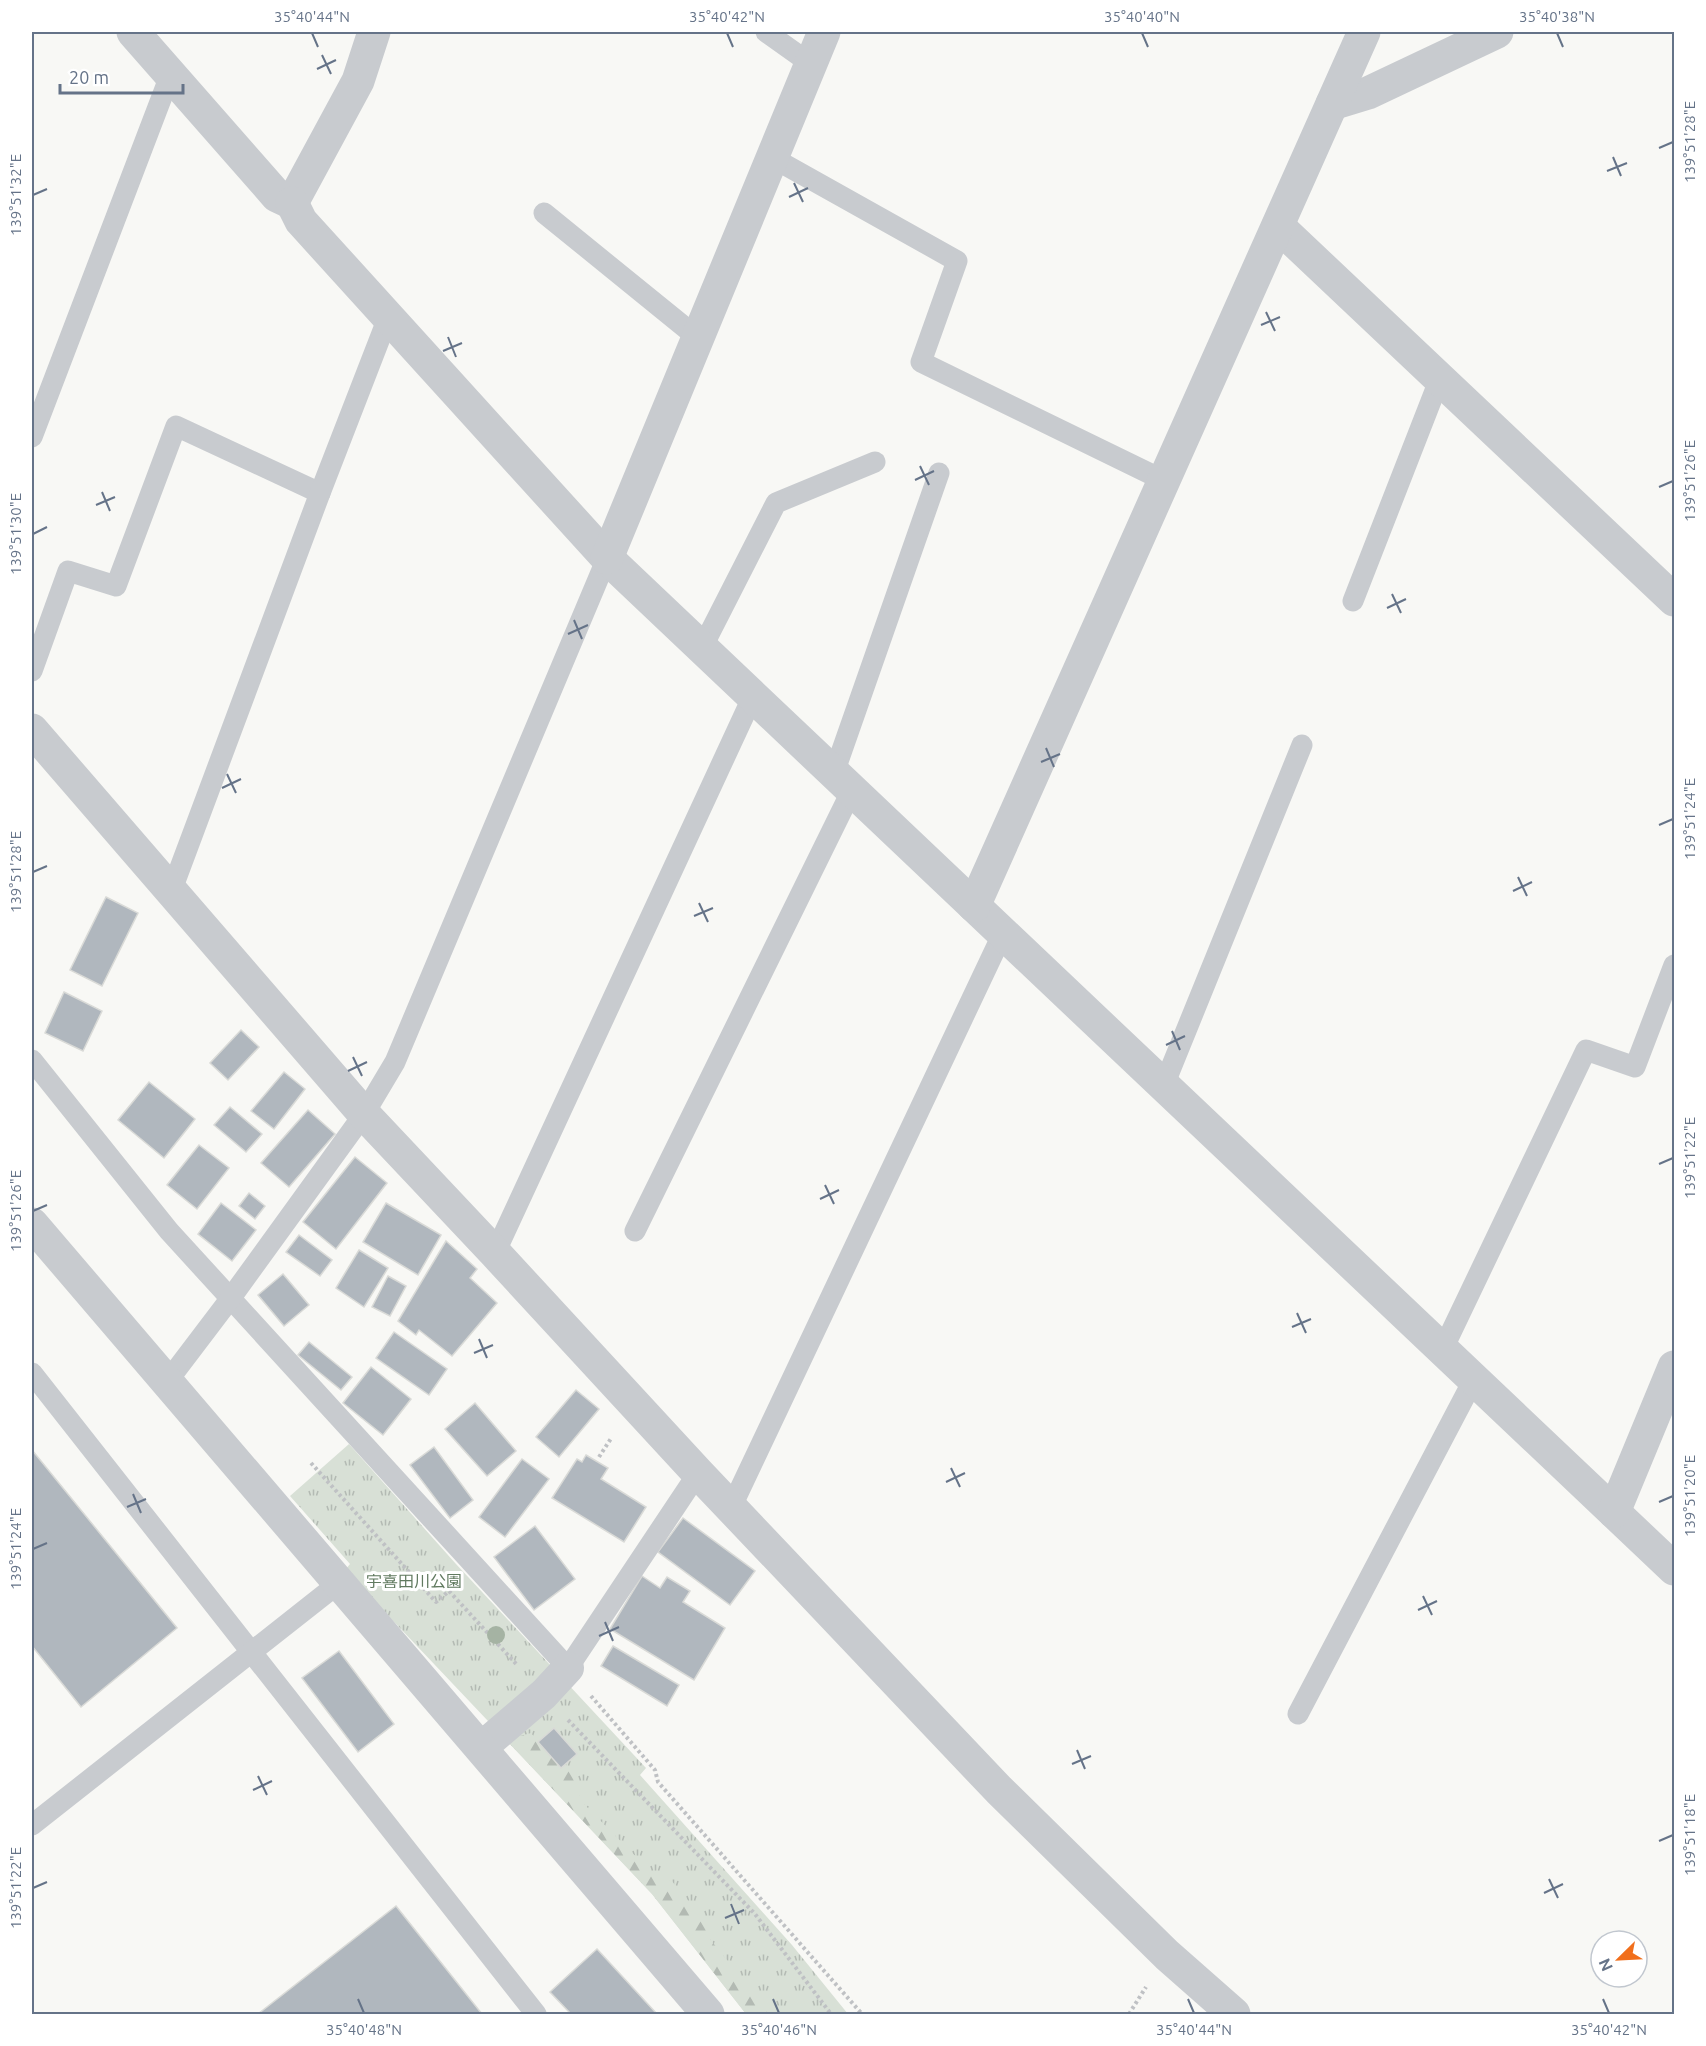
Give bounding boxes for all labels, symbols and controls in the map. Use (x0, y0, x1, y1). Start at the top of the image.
text: 35°40'44"N (274, 8, 350, 25)
text: 35°40'42"N (689, 8, 765, 25)
text: 35°40'40"N (1104, 8, 1180, 25)
text: 35°40'38"N (1519, 8, 1595, 25)
scale bar (60, 57, 183, 95)
text: 20 m (69, 67, 109, 87)
text: 139°51'28"E (1681, 101, 1698, 183)
text: 139°51'32"E (7, 154, 24, 236)
text: 139°51'26"E (1681, 440, 1698, 522)
text: 139°51'30"E (7, 493, 24, 575)
text: 139°51'24"E (1681, 778, 1698, 860)
text: 139°51'28"E (7, 831, 24, 913)
text: 139°51'22"E (1681, 1117, 1698, 1199)
text: 139°51'26"E (7, 1170, 24, 1252)
text: 139°51'20"E (1681, 1455, 1698, 1537)
text: 139°51'24"E (7, 1508, 24, 1590)
park label: 宇喜田川公園 (366, 1572, 462, 1590)
text: 139°51'18"E (1681, 1794, 1698, 1876)
text: 139°51'22"E (7, 1847, 24, 1929)
north arrow (1589, 1929, 1649, 1989)
text: N (1595, 1956, 1616, 1974)
text: 35°40'48"N (326, 2021, 402, 2038)
text: 35°40'46"N (741, 2021, 817, 2038)
text: 35°40'44"N (1156, 2021, 1232, 2038)
text: 35°40'42"N (1571, 2021, 1647, 2038)

